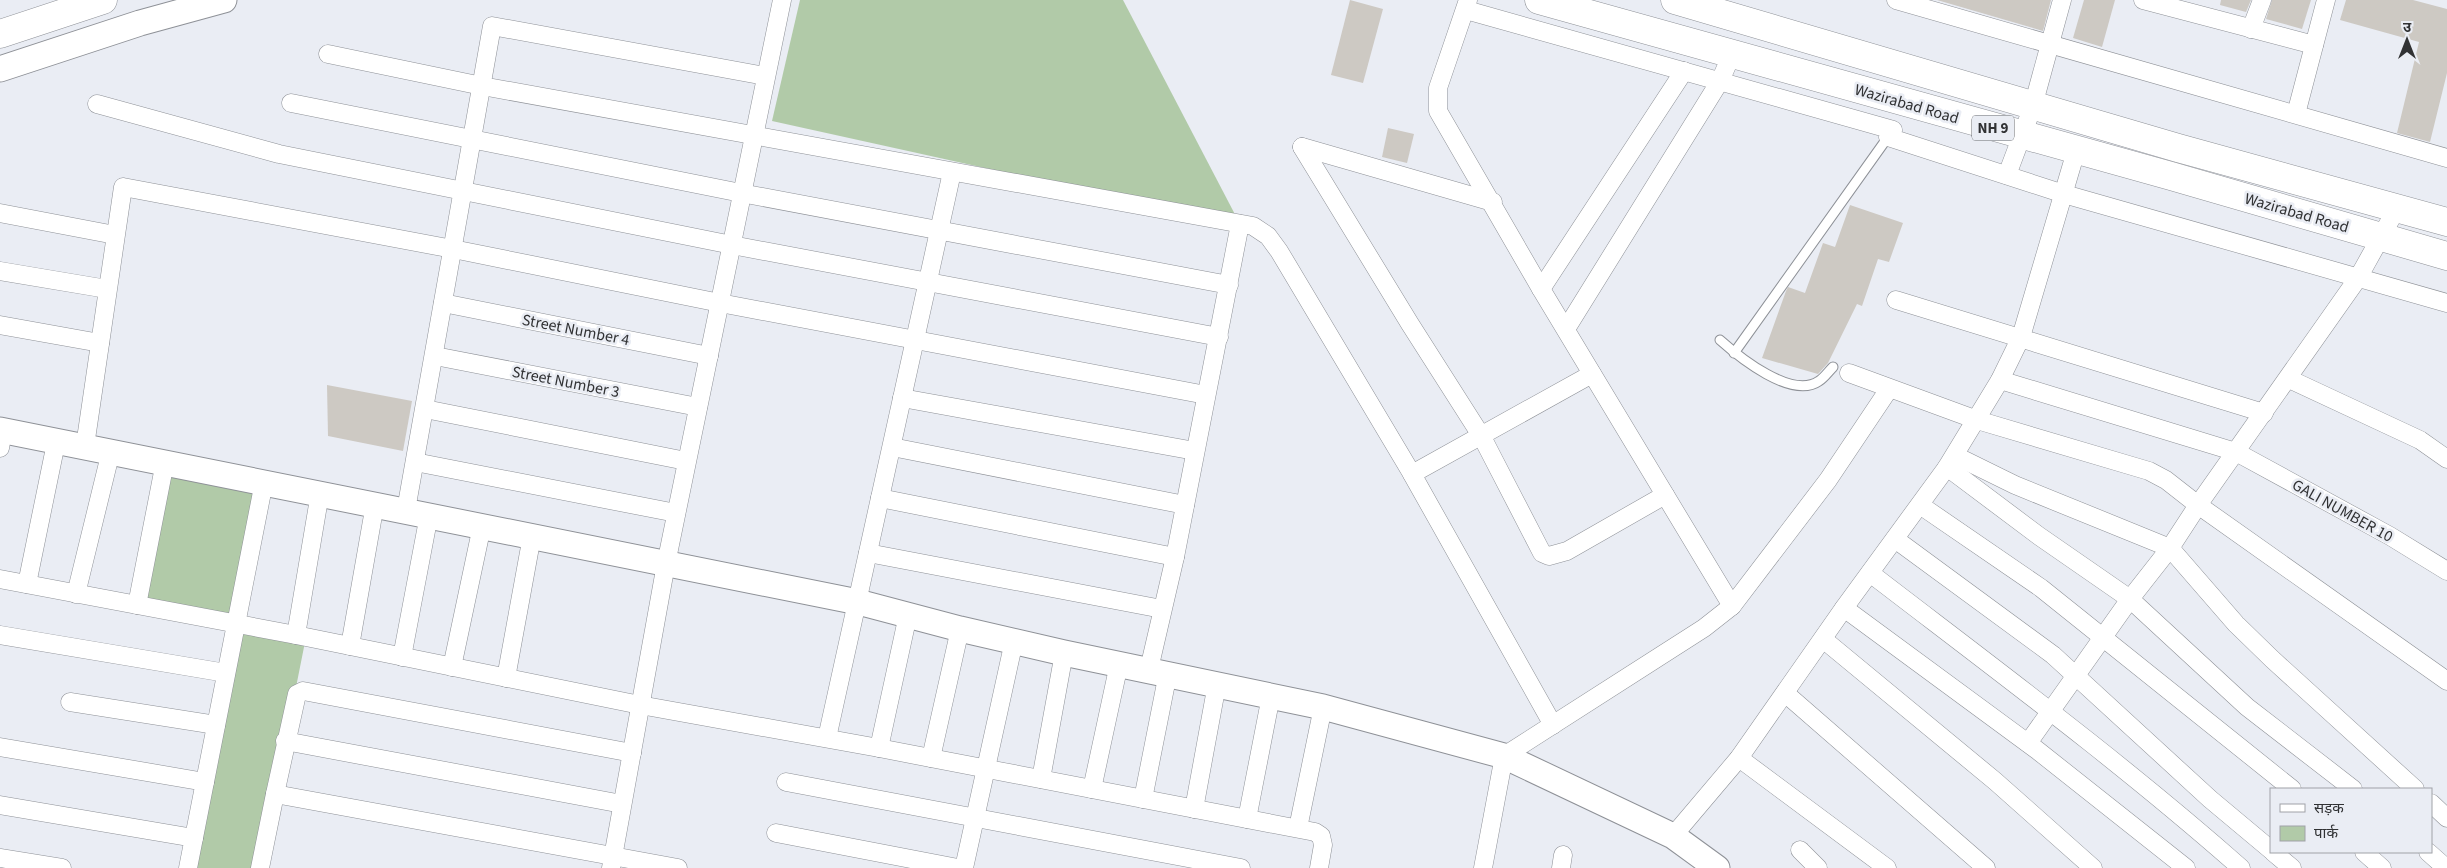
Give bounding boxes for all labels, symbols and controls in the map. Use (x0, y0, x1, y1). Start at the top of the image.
north arrow (2382, 15, 2432, 65)
text: उ (2403, 18, 2412, 38)
street label: Wazirabad Road (1852, 79, 1961, 129)
road number: NH 9 (1972, 116, 2014, 140)
street label: Wazirabad Road (2242, 188, 2351, 238)
street label: Street Number 4 (520, 309, 631, 351)
street label: Street Number 3 (510, 361, 621, 403)
street label: GALI NUMBER 10 (2288, 474, 2397, 548)
legend (2270, 788, 2432, 853)
text: सड़क (2314, 798, 2344, 819)
text: पार्क (2314, 823, 2338, 844)

